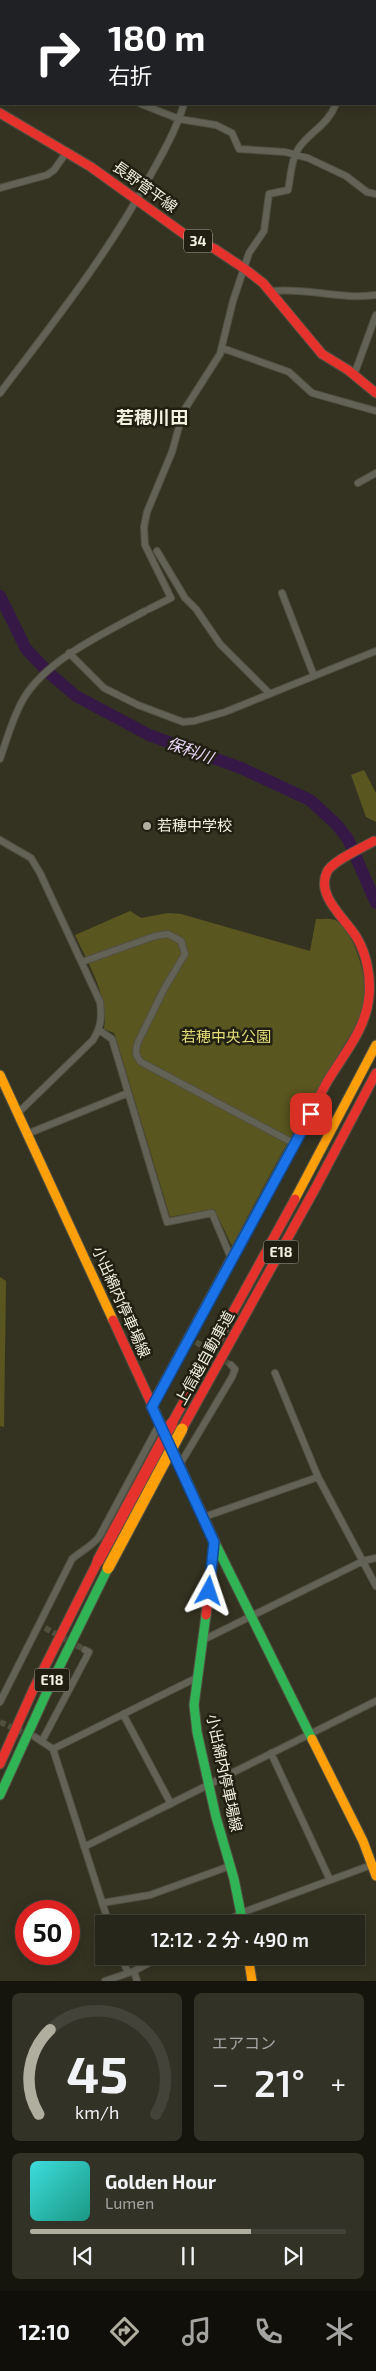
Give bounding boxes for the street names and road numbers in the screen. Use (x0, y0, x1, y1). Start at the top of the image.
street label: 長野菅平線 (110, 157, 181, 216)
road number: 34 (184, 230, 212, 252)
road number: E18 (264, 1240, 298, 1264)
street label: 小出綿内停車場線 (89, 1243, 155, 1360)
street label: 上信越自動車道 (171, 1307, 237, 1408)
road number: E18 (34, 1668, 70, 1692)
street label: 小出綿内停車場線 (204, 1712, 246, 1833)

